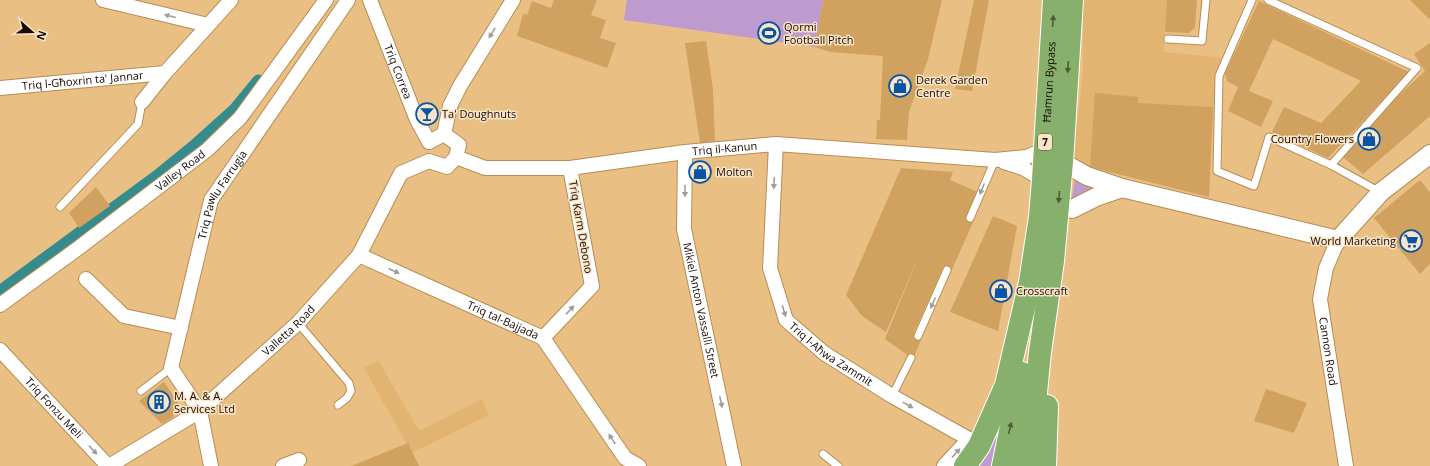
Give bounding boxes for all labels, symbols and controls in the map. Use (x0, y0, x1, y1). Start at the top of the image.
north arrow (12, 12, 52, 52)
one-way arrow (164, 13, 176, 19)
one-way arrow (1049, 15, 1056, 27)
place label: Qormi Football Pitch (784, 19, 853, 47)
sports icon: Qormi Football Pitch (756, 20, 782, 46)
one-way arrow (489, 27, 496, 39)
text: N (33, 29, 50, 42)
street label: Ħamrun Bypass (1039, 41, 1058, 123)
street label: Triq Correa (381, 42, 416, 101)
one-way arrow (1065, 61, 1072, 73)
street label: Triq l-Għoxrin ta' Jannar (21, 67, 144, 93)
place label: Derek Garden Centre (916, 72, 988, 100)
shop icon: Derek Garden Centre (887, 73, 913, 99)
bar icon: Ta' Doughnuts (414, 101, 440, 127)
place label: Ta' Doughnuts (442, 106, 516, 121)
shop icon: Country Flowers (1356, 126, 1382, 152)
place label: Country Flowers (1271, 131, 1354, 146)
road number: 7 (1038, 134, 1052, 150)
street label: Triq il-Kanun (692, 138, 758, 158)
street label: Valley Road (152, 146, 208, 194)
street label: Triq Pawlu Farrugia (194, 147, 250, 241)
shop icon: Molton (687, 159, 713, 185)
place label: Molton (716, 164, 753, 179)
one-way arrow (771, 177, 778, 189)
street label: Triq Karm Debono (566, 179, 597, 275)
one-way arrow (979, 183, 985, 195)
one-way arrow (681, 185, 688, 197)
one-way arrow (1056, 191, 1063, 203)
supermarket icon: World Marketing (1398, 228, 1424, 254)
place label: World Marketing (1310, 233, 1396, 248)
street label: Mikiel Anton Vassalli Street (680, 241, 723, 379)
one-way arrow (389, 268, 400, 274)
shop icon: Crosscraft (988, 278, 1014, 304)
place label: Crosscraft (1016, 283, 1068, 298)
street label: Triq tal-Bajjada (465, 297, 541, 342)
one-way arrow (930, 297, 936, 308)
street label: Valletta Road (259, 301, 318, 359)
one-way arrow (565, 305, 574, 314)
one-way arrow (781, 305, 787, 317)
street label: Cannon Road (1316, 316, 1341, 387)
street label: Triq l-Aħwa Zammit (786, 318, 876, 389)
street label: Triq Fonzu Meli (22, 374, 86, 441)
place label: M. A. & A. Services Ltd (174, 388, 235, 416)
building icon: M. A. & A. Services Ltd (146, 389, 172, 415)
one-way arrow (718, 395, 724, 408)
one-way arrow (902, 402, 914, 409)
one-way arrow (1007, 422, 1013, 434)
one-way arrow (608, 434, 616, 445)
one-way arrow (88, 445, 98, 455)
one-way arrow (952, 448, 961, 458)

